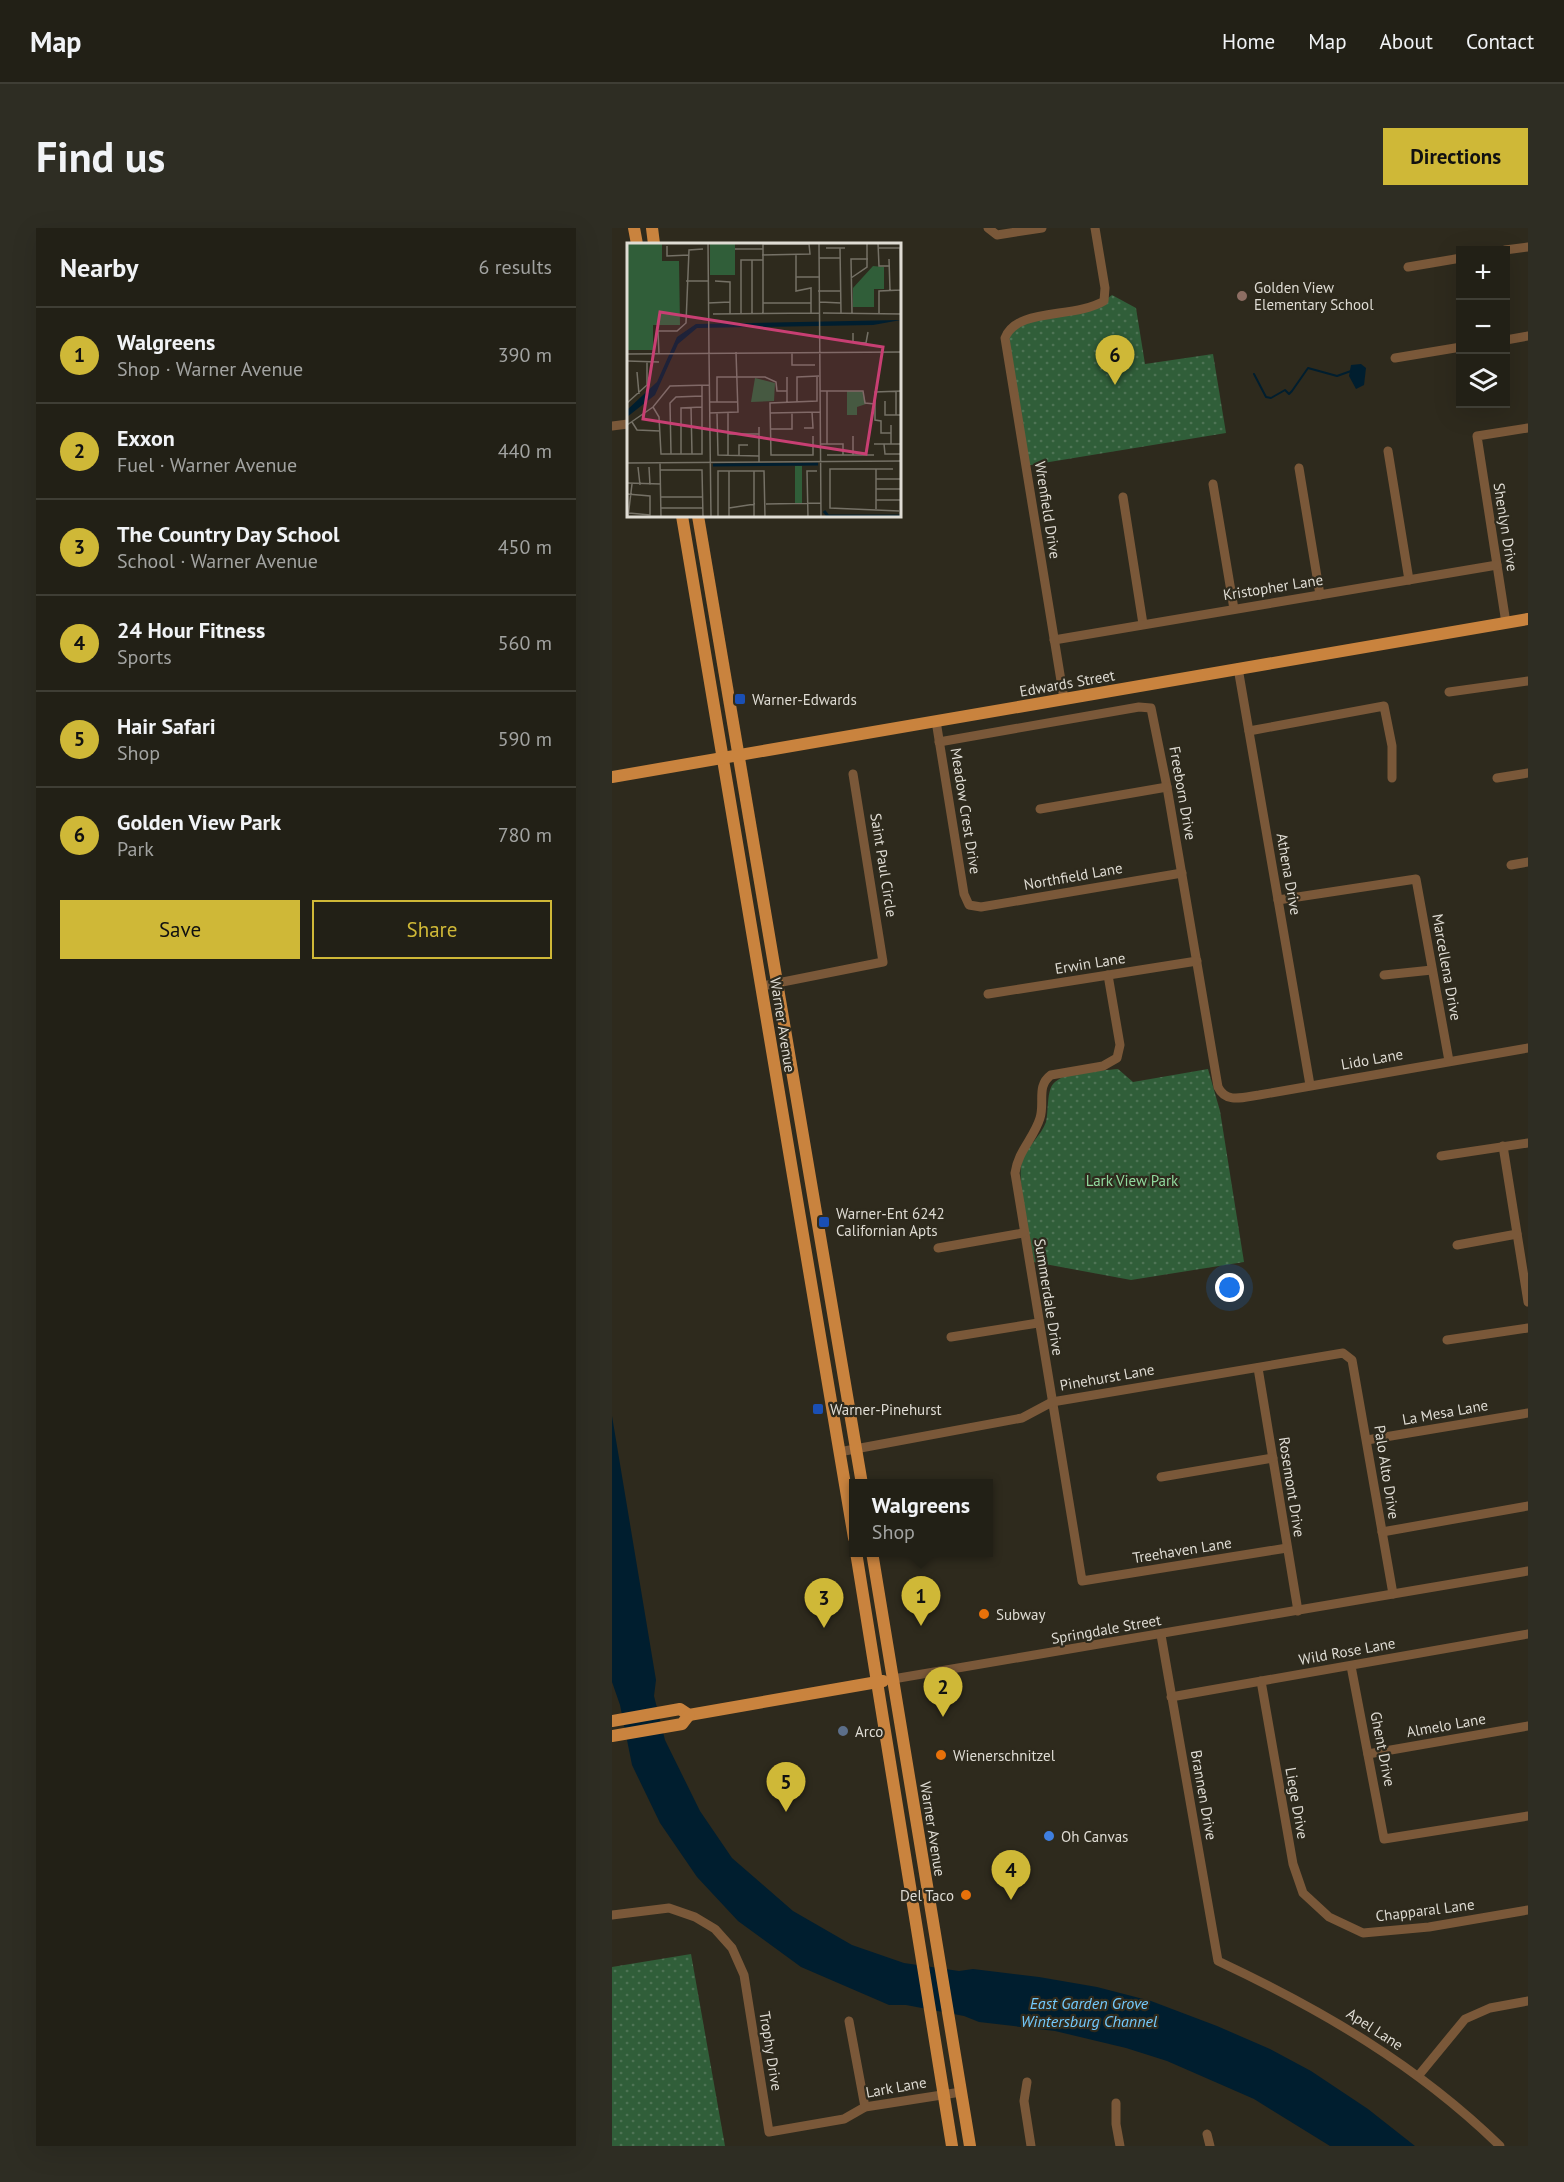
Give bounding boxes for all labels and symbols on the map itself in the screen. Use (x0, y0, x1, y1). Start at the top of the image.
inset map (627, 243, 902, 518)
place label: Golden View Elementary School (1254, 278, 1374, 314)
marker: Golden View Elementary School (1235, 289, 1249, 303)
pin: 6 (1096, 336, 1134, 385)
street label: Wrenfield Drive (1031, 460, 1065, 560)
street label: Shenlyn Drive (1490, 481, 1522, 573)
street label: Kristopher Lane (1222, 570, 1324, 604)
street label: Edwards Street (1018, 665, 1116, 701)
place label: Warner-Edwards (752, 690, 857, 709)
marker: Warner-Edwards (733, 692, 747, 706)
street label: Freeborn Drive (1165, 745, 1201, 841)
street label: Meadow Crest Drive (947, 747, 985, 875)
street label: Saint Paul Circle (866, 812, 902, 918)
street label: Athena Drive (1272, 832, 1306, 916)
street label: Northfield Lane (1022, 858, 1124, 894)
street label: Marcellena Drive (1428, 912, 1466, 1022)
street label: Erwin Lane (1053, 948, 1127, 978)
street label: Warner Avenue (766, 976, 800, 1074)
street label: Lido Lane (1340, 1044, 1404, 1074)
park label: Lark View Park (1086, 1171, 1179, 1190)
place label: Warner-Ent 6242 Californian Apts (836, 1204, 945, 1240)
marker: Warner-Ent 6242 Californian Apts (817, 1215, 831, 1229)
street label: Summerdale Drive (1030, 1237, 1068, 1357)
your location (1215, 1273, 1244, 1302)
street label: Pinehurst Lane (1058, 1359, 1156, 1395)
street label: La Mesa Lane (1401, 1395, 1489, 1429)
place label: Warner-Pinehurst (830, 1400, 942, 1419)
marker: Warner-Pinehurst (811, 1402, 825, 1416)
street label: Palo Alto Drive (1370, 1424, 1404, 1520)
street label: Rosemont Drive (1275, 1435, 1309, 1539)
street label: Treehaven Lane (1131, 1533, 1233, 1567)
pin: 1 (902, 1576, 940, 1626)
pin: 3 (804, 1578, 844, 1628)
place label: Subway (996, 1605, 1045, 1624)
marker: Subway (977, 1607, 991, 1621)
street label: Springdale Street (1050, 1610, 1162, 1648)
street label: Wild Rose Lane (1297, 1633, 1397, 1669)
pin: 2 (924, 1668, 962, 1717)
street label: Almelo Lane (1405, 1709, 1487, 1741)
street label: Ghent Drive (1366, 1710, 1400, 1788)
place label: Arco (855, 1722, 883, 1741)
marker: Arco (836, 1724, 850, 1738)
place label: Wienerschnitzel (953, 1746, 1056, 1765)
marker: Wienerschnitzel (934, 1748, 948, 1762)
street label: Brannen Drive (1187, 1748, 1221, 1842)
pin: 5 (766, 1762, 806, 1812)
street label: Liege Drive (1281, 1766, 1313, 1840)
street label: Warner Avenue (916, 1780, 950, 1878)
place label: Oh Canvas (1061, 1827, 1128, 1846)
marker: Oh Canvas (1042, 1829, 1056, 1843)
pin: 4 (992, 1850, 1030, 1900)
place label: Del Taco (900, 1886, 954, 1905)
marker: Del Taco (959, 1888, 973, 1902)
street label: Chapparal Lane (1374, 1895, 1476, 1925)
water label: East Garden Grove Wintersburg Channel (1021, 1993, 1158, 2031)
street label: Apel Lane (1343, 2004, 1407, 2054)
street label: Trophy Drive (755, 2010, 787, 2092)
street label: Lark Lane (864, 2072, 928, 2102)

